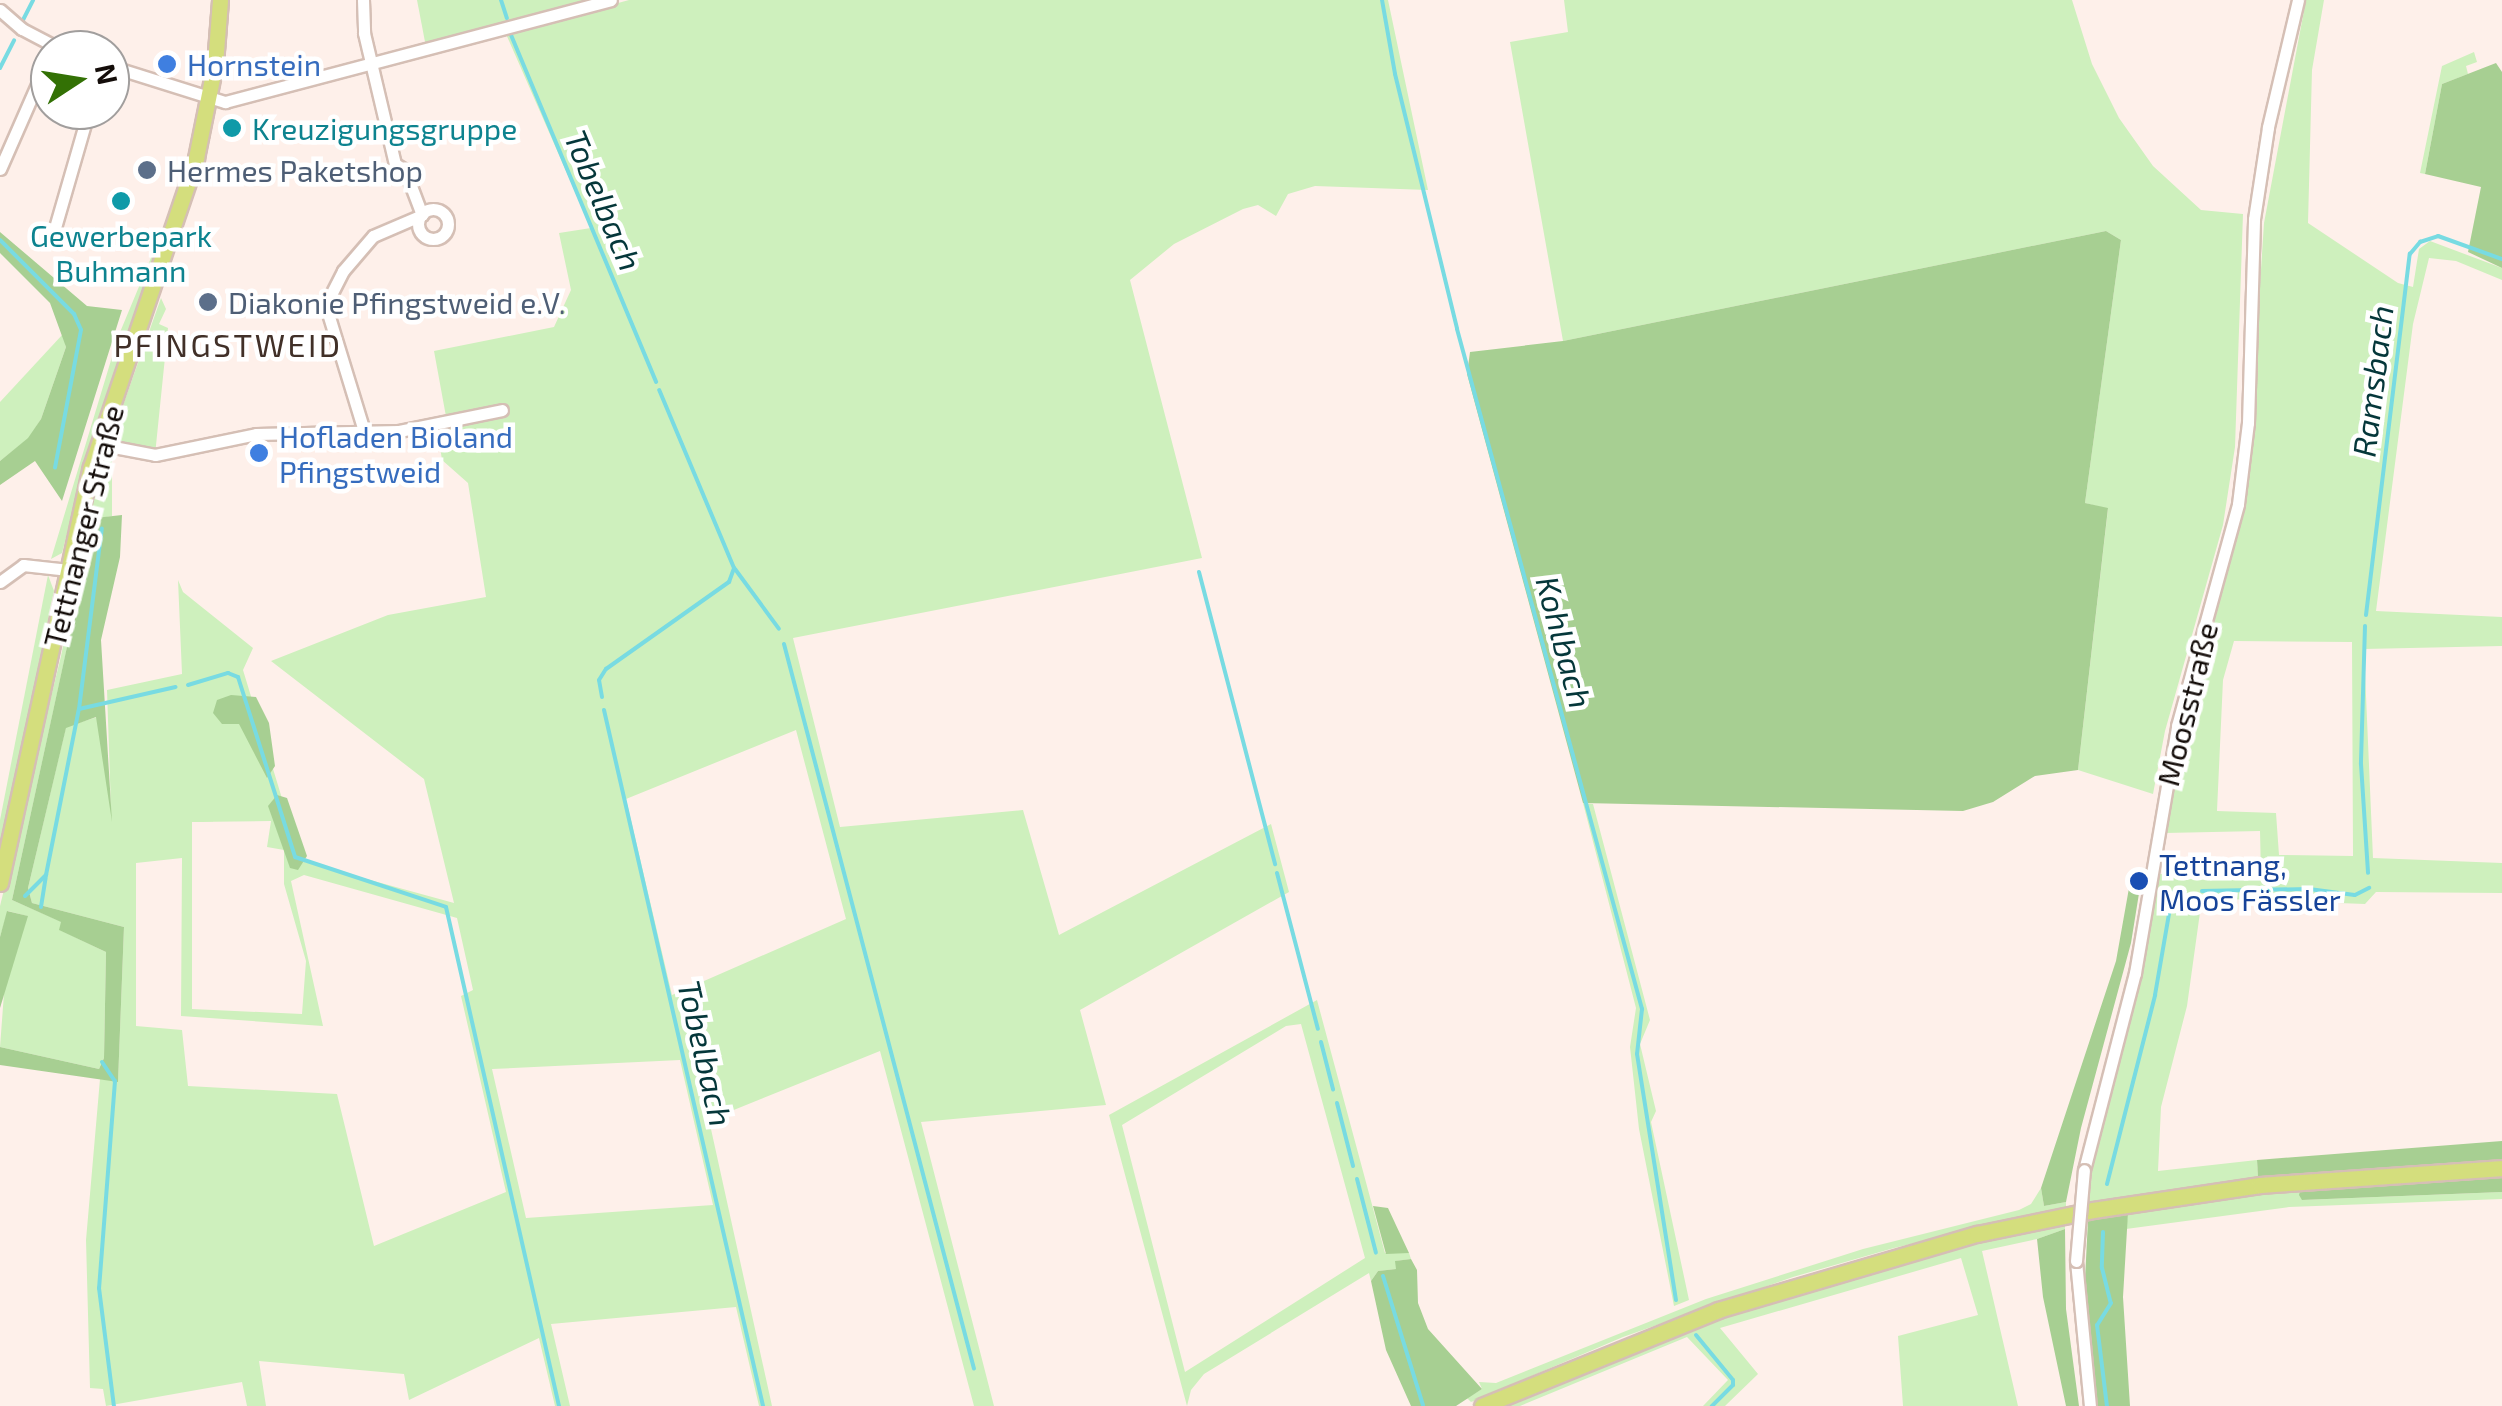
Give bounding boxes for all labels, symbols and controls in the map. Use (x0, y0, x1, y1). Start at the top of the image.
north arrow (30, 30, 130, 130)
place label: Hornstein (187, 46, 321, 82)
marker: Hornstein (156, 53, 178, 75)
text: N (89, 61, 126, 88)
place label: Kreuzigungsgruppe (252, 110, 517, 146)
marker: Kreuzigungsgruppe (221, 117, 243, 139)
water label: Tobelbach (557, 124, 651, 276)
place label: Hermes Paketshop (167, 152, 423, 188)
marker: Hermes Paketshop (136, 159, 158, 181)
marker: Gewerbepark Buhmann (110, 190, 132, 212)
place label: Gewerbepark Buhmann (30, 217, 212, 288)
place label: Diakonie Pfingstweid e.V. (228, 284, 565, 320)
marker: Diakonie Pfingstweid e.V. (197, 291, 219, 313)
water label: Ramsbach (2344, 303, 2400, 459)
district label: PFINGSTWEID (113, 325, 343, 363)
street label: Tettnanger Straße (35, 401, 131, 651)
place label: Hofladen Bioland Pfingstweid (279, 418, 513, 488)
marker: Hofladen Bioland Pfingstweid (248, 442, 270, 464)
water label: Kohlbach (1529, 572, 1601, 712)
street label: Moosstraße (2149, 619, 2225, 789)
place label: Tettnang, Moos Fässler (2159, 846, 2341, 916)
marker: Tettnang, Moos Fässler (2128, 870, 2150, 892)
water label: Tobelbach (671, 976, 741, 1130)

